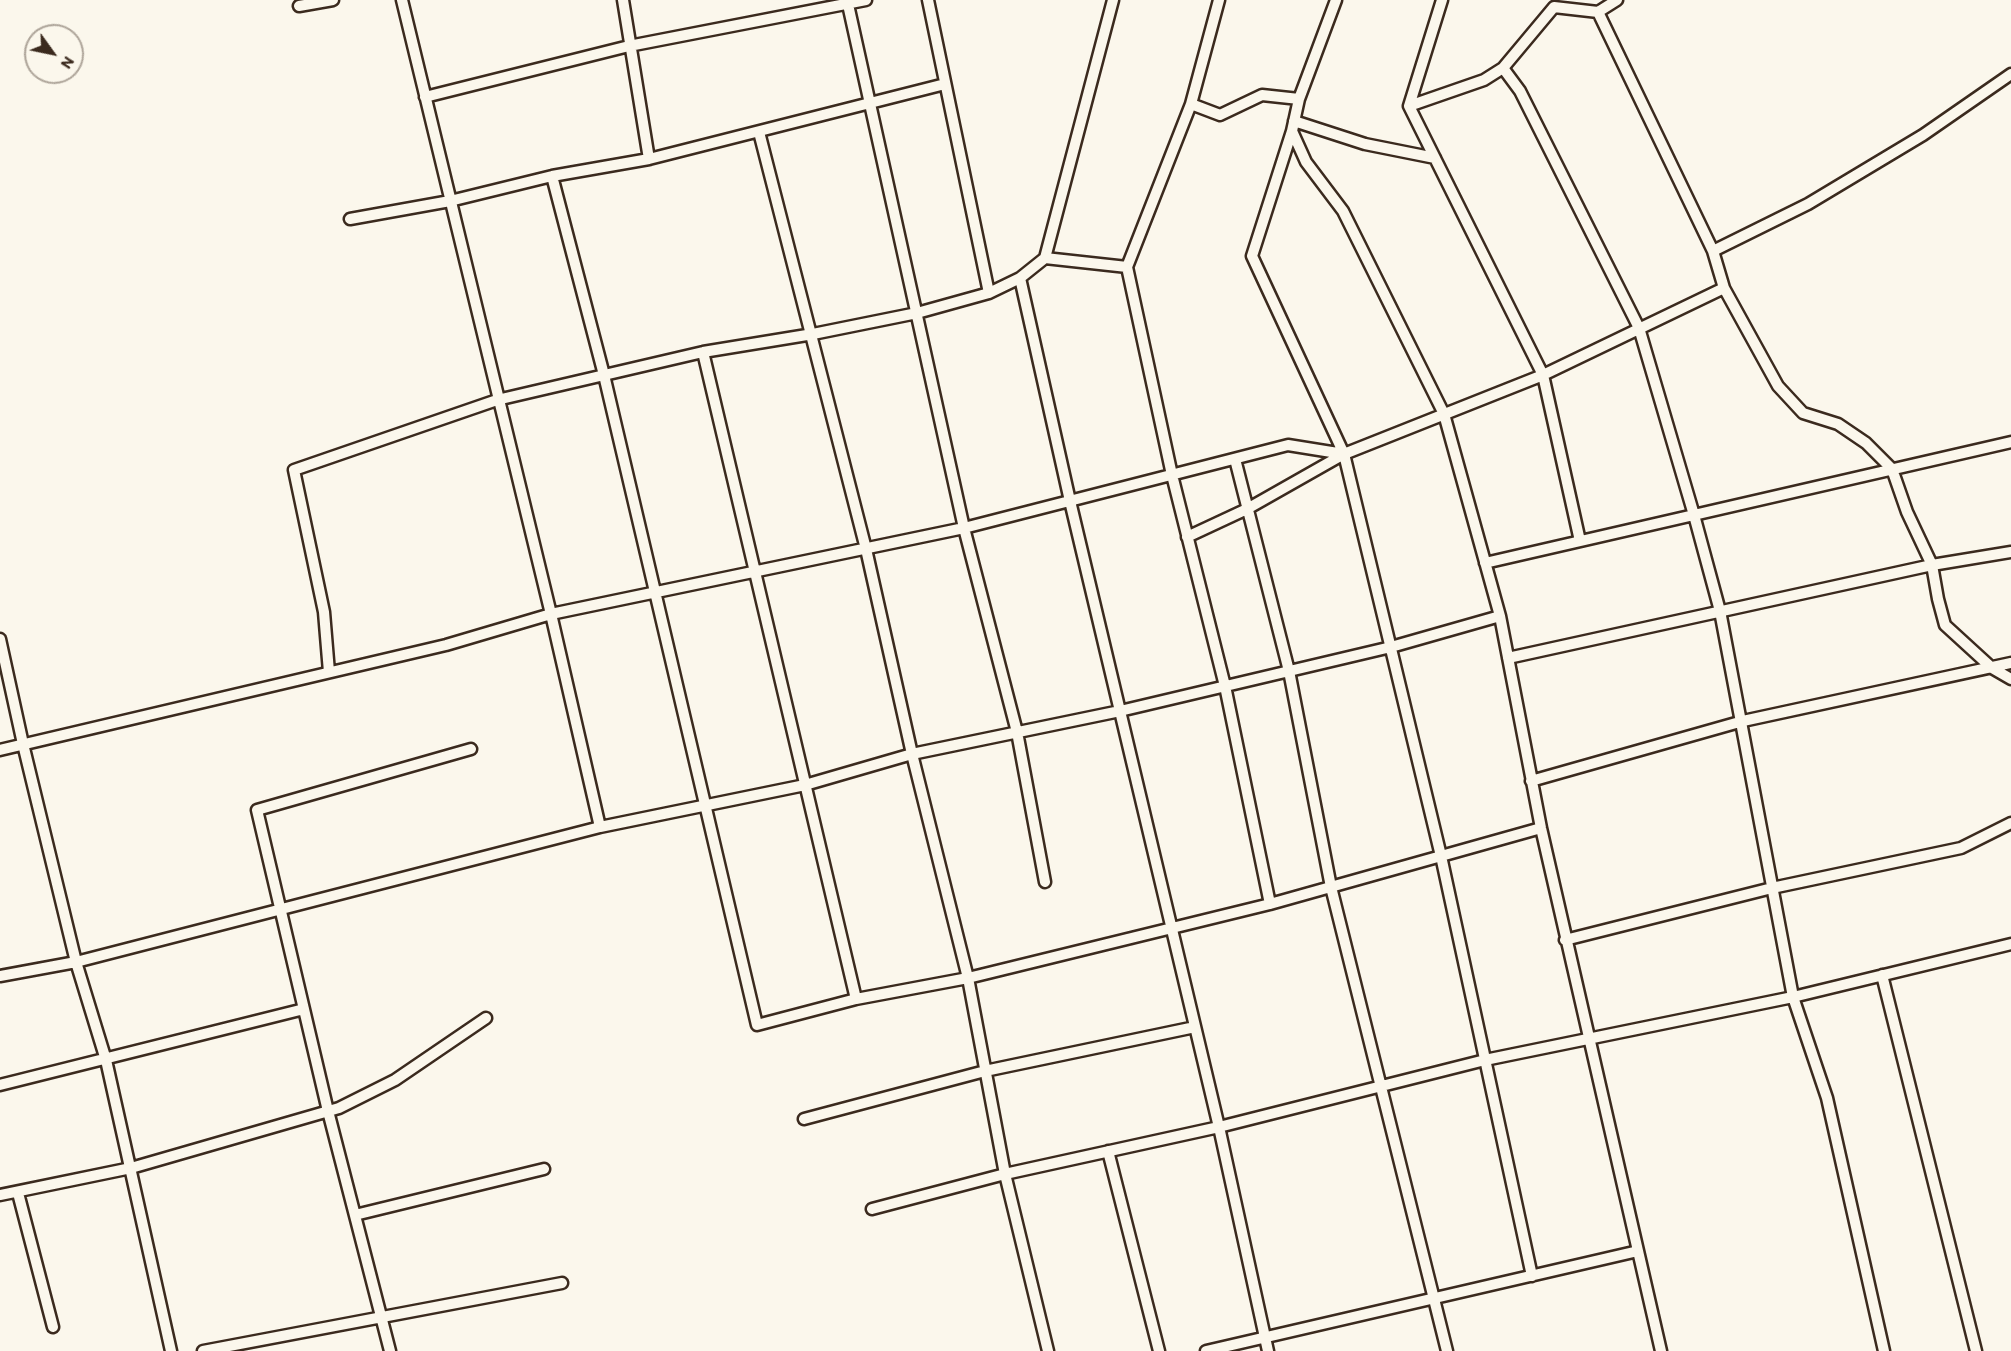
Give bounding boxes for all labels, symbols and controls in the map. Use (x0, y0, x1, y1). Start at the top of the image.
north arrow (24, 24, 84, 84)
text: N (57, 53, 79, 73)

